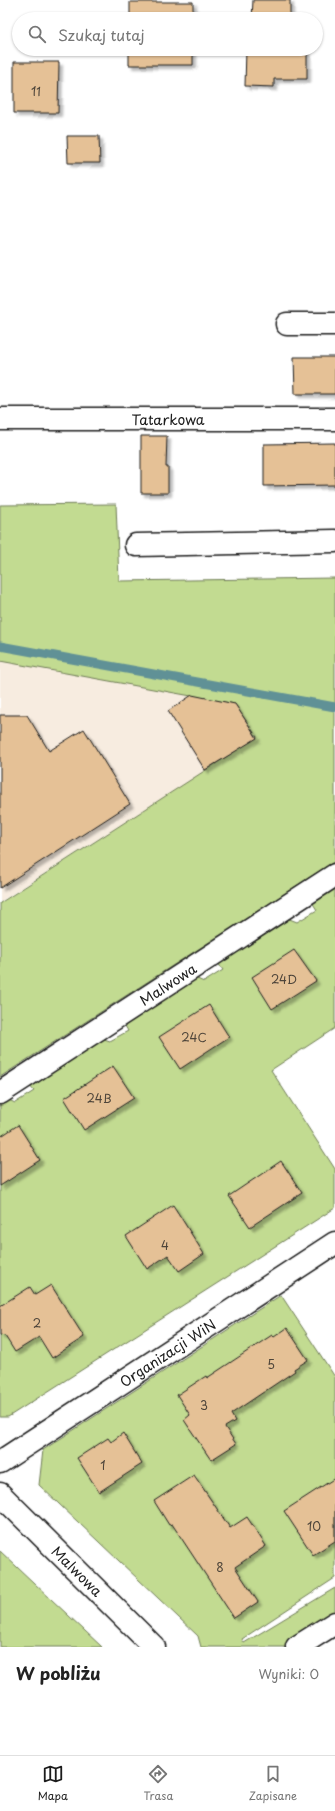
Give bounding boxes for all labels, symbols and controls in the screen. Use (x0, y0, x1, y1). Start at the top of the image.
search box (12, 12, 323, 56)
icon: search (26, 23, 48, 45)
text: Szukaj tutaj (58, 23, 145, 46)
house number: 11 (31, 82, 41, 100)
street label: Tatarkowa (131, 409, 205, 430)
street label: Malwowa (135, 957, 200, 1010)
house number: 24D (271, 970, 297, 988)
house number: 24C (181, 1028, 207, 1046)
house number: 24B (87, 1089, 112, 1107)
house number: 4 (161, 1236, 169, 1254)
street label: Organizacji WiN (115, 1313, 220, 1392)
house number: 2 (33, 1314, 41, 1332)
house number: 5 (267, 1355, 275, 1373)
house number: 3 (200, 1396, 208, 1414)
house number: 1 (100, 1456, 106, 1474)
house number: 10 (307, 1517, 321, 1535)
street label: Malwowa (47, 1541, 108, 1601)
house number: 8 (216, 1558, 224, 1576)
text: W pobliżu (16, 1660, 101, 1686)
text: Wyniki: 0 (259, 1664, 319, 1683)
tab: Mapa (38, 1763, 68, 1804)
tab: Trasa (143, 1763, 173, 1804)
tab: Zapisane (249, 1763, 297, 1804)

